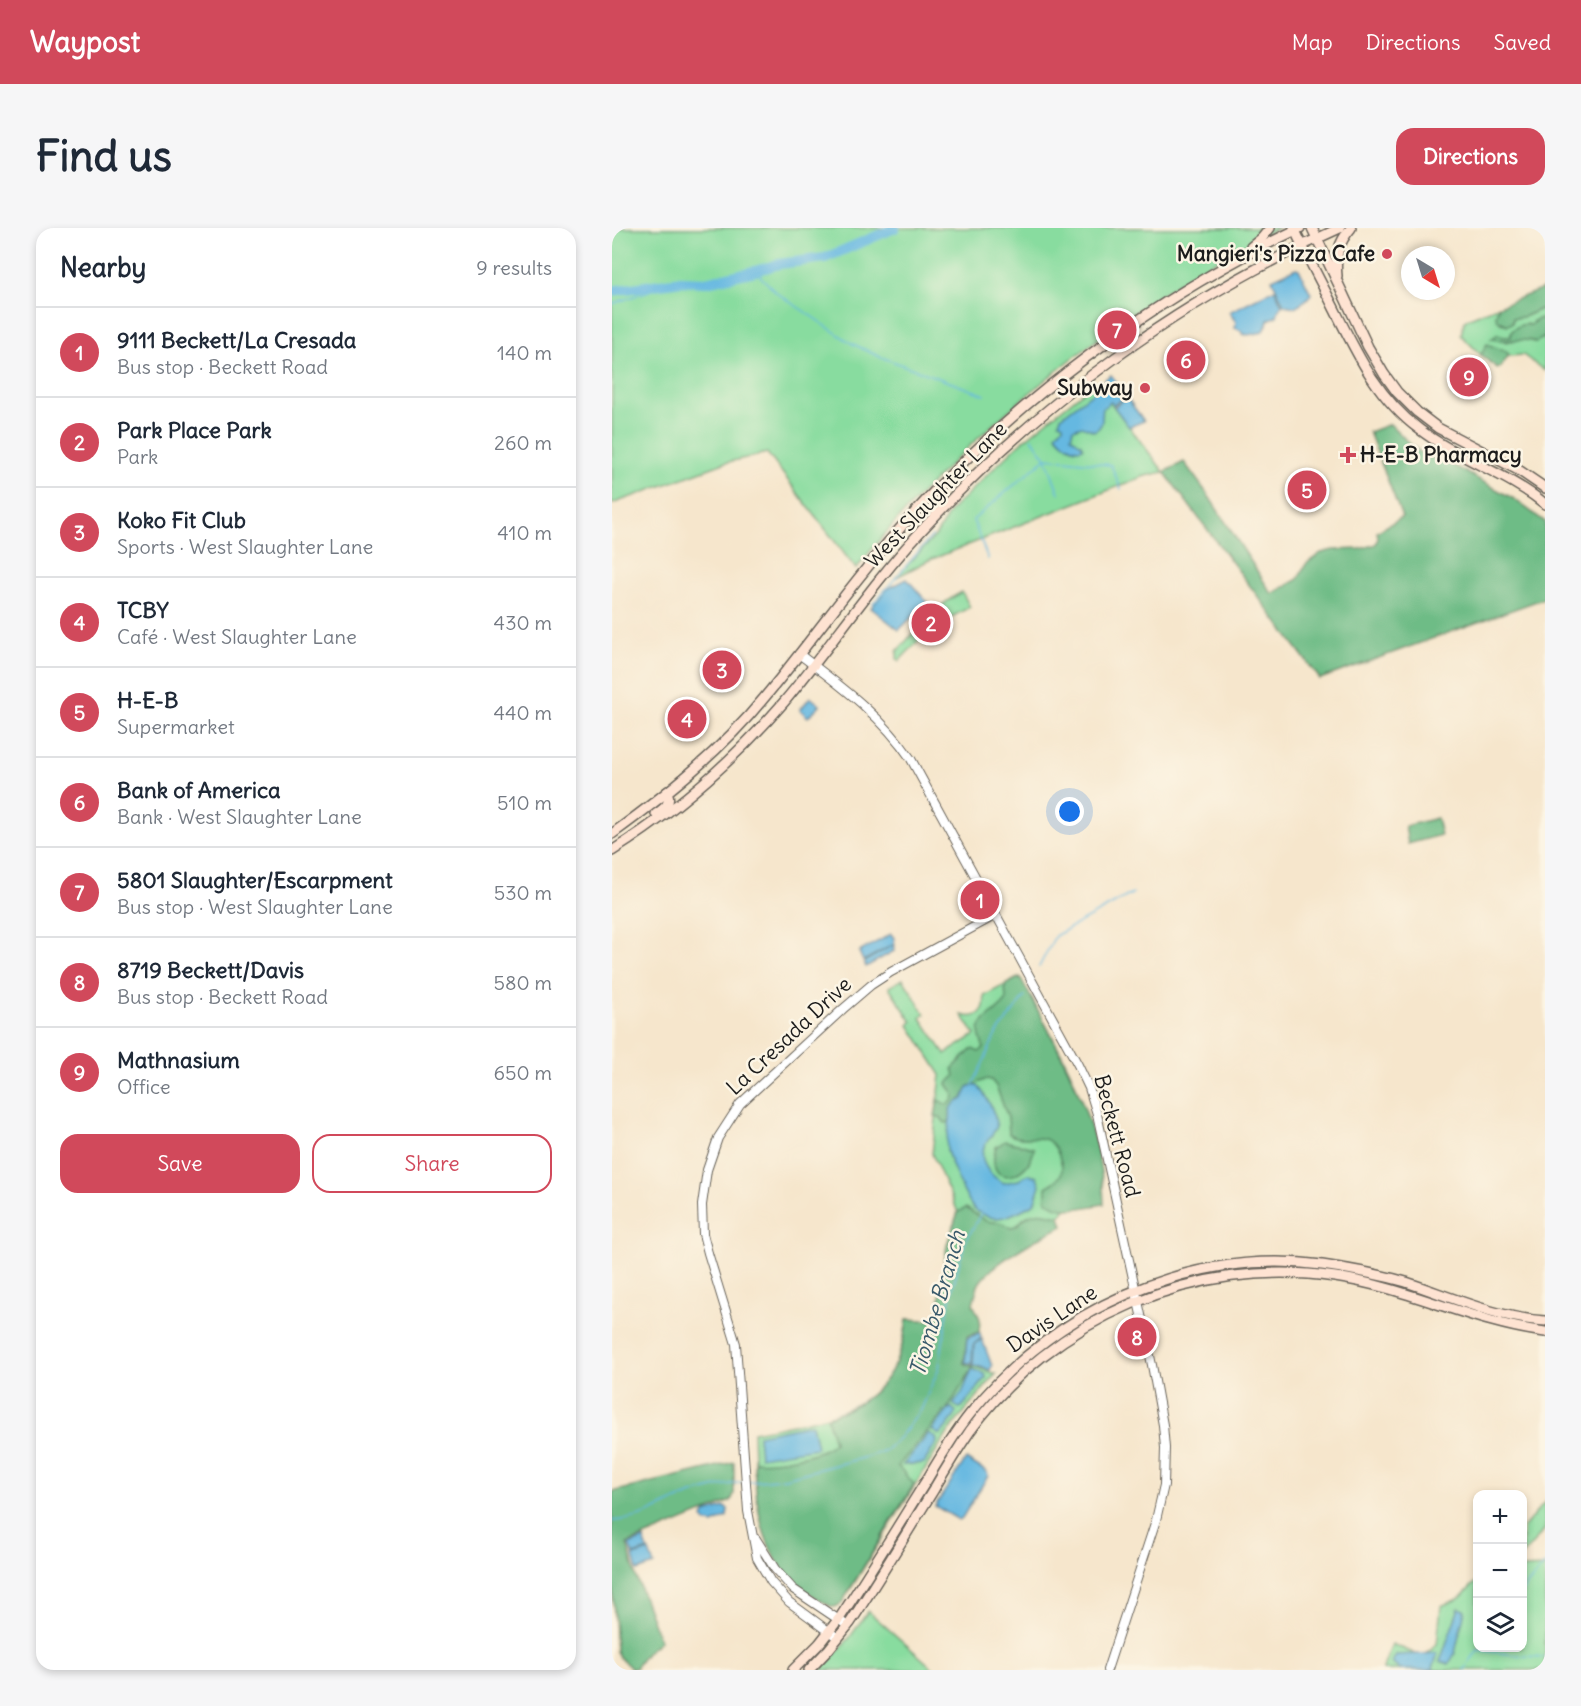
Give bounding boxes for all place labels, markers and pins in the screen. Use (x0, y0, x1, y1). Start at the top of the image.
place label: Mangieri's Pizza Cafe (1177, 240, 1375, 267)
marker: Mangieri's Pizza Cafe (1380, 247, 1394, 261)
pin: 7 (1098, 308, 1136, 352)
pin: 6 (1166, 338, 1206, 382)
pin: 9 (1450, 354, 1488, 400)
place label: Subway (1057, 374, 1133, 401)
marker: Subway (1138, 381, 1152, 395)
place label: H-E-B Pharmacy (1360, 441, 1522, 468)
marker: H-E-B Pharmacy (1341, 448, 1355, 462)
pin: 5 (1288, 468, 1326, 512)
pin: 2 (912, 600, 950, 646)
pin: 3 (702, 648, 742, 692)
pin: 4 (668, 696, 706, 742)
pin: 1 (960, 878, 1000, 922)
pin: 8 (1118, 1314, 1156, 1360)

